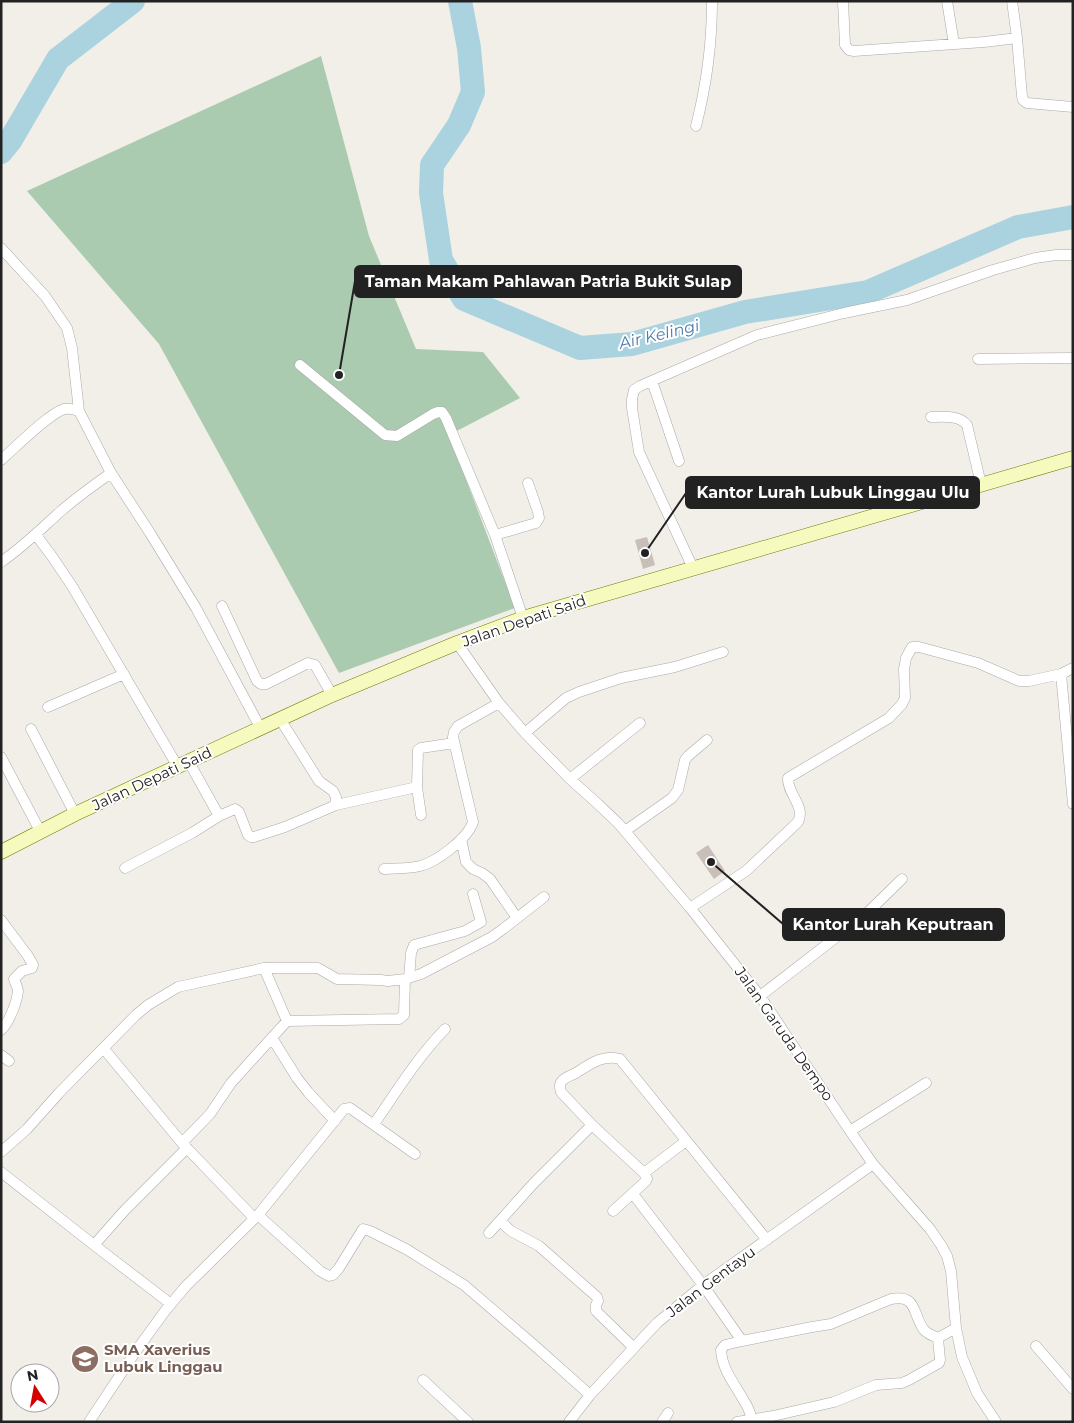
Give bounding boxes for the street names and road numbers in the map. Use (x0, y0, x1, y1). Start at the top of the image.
street label: Jalan Depati Said (458, 590, 588, 651)
street label: Jalan Depati Said (88, 742, 215, 815)
street label: Jalan Garuda Dempo (730, 962, 838, 1105)
street label: Jalan Gentayu (662, 1242, 759, 1322)

